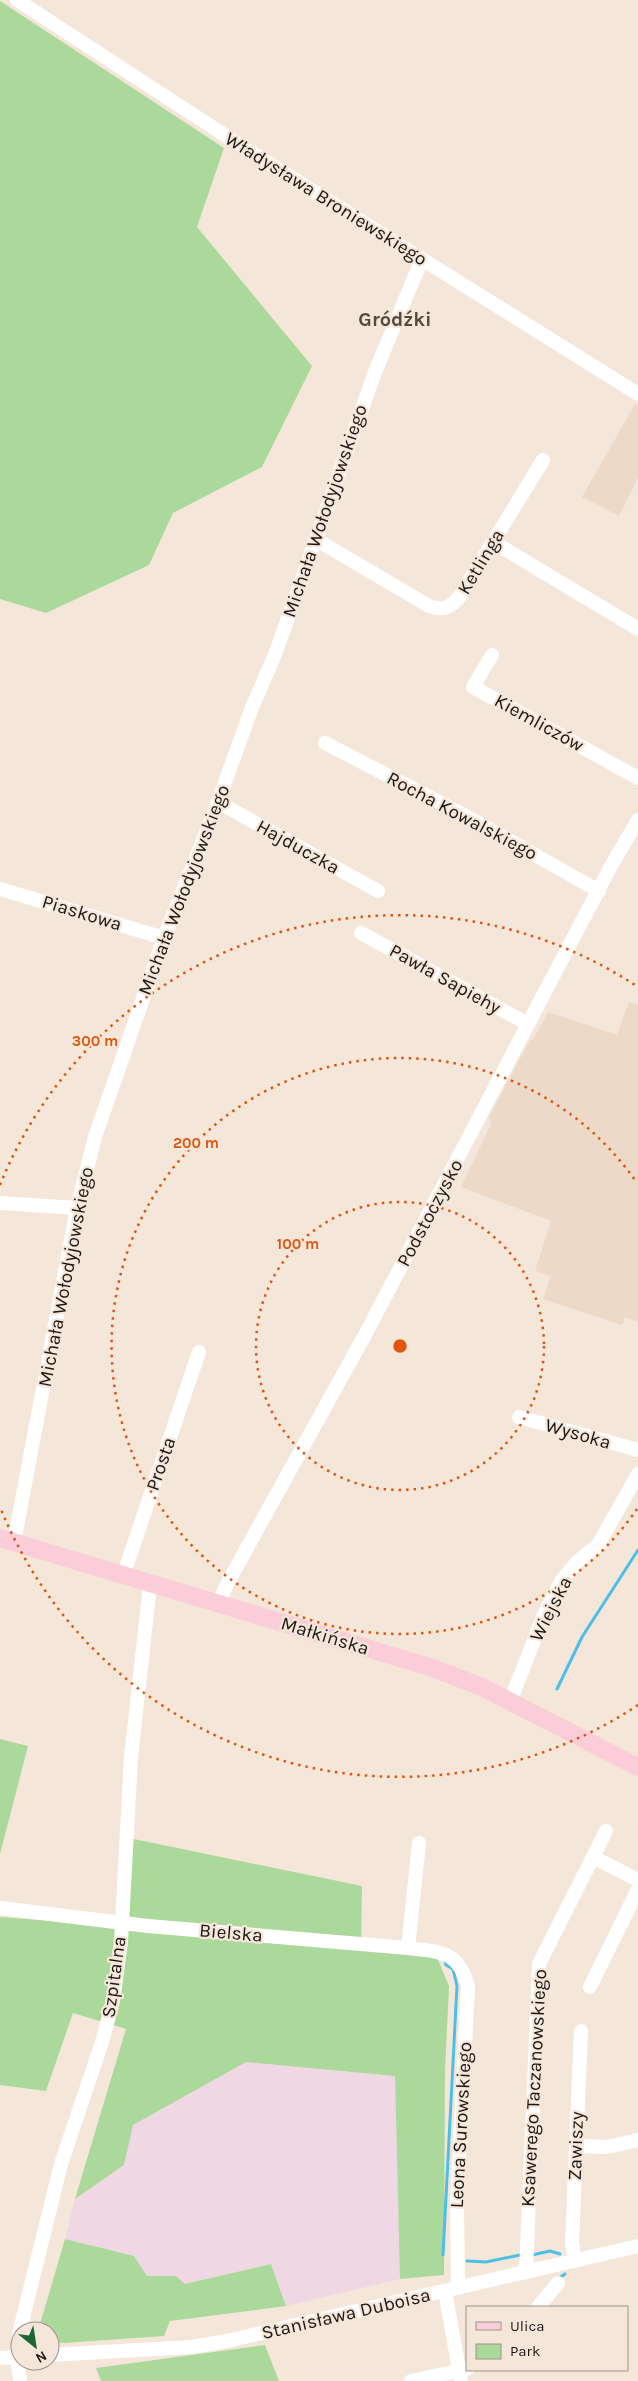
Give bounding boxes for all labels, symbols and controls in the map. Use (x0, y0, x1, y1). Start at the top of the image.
street label: Władysława Broniewskiego (221, 128, 431, 270)
district label: Gródźki (358, 308, 432, 331)
street label: Michała Wołodyjowskiego (278, 402, 372, 620)
street label: Ketlinga (453, 525, 509, 599)
street label: Kiemliczów (491, 689, 588, 757)
street label: Rocha Kowalskiego (383, 767, 541, 865)
street label: Michała Wołodyjowskiego (134, 782, 234, 998)
street label: Hajduczka (252, 815, 344, 879)
street label: Piaskowa (40, 891, 124, 935)
street label: Pawła Sapiehy (386, 939, 505, 1019)
text: 300 m (72, 1032, 118, 1050)
text: 200 m (173, 1134, 219, 1152)
street label: Podstoczysko (392, 1156, 468, 1270)
street label: Michała Wołodyjowskiego (34, 1165, 98, 1389)
text: 100 m (277, 1235, 319, 1253)
centre of rings (391, 1337, 409, 1355)
street label: Wysoka (543, 1414, 613, 1454)
street label: Prosta (142, 1434, 180, 1494)
street label: Wiejska (525, 1573, 577, 1645)
street label: Małkińska (278, 1612, 372, 1660)
street label: Bielska (198, 1919, 264, 1947)
street label: Szpitalna (97, 1935, 131, 2019)
street label: Ksawerego Taczanowskiego (517, 1968, 551, 2208)
street label: Leona Surowskiego (446, 2041, 476, 2209)
street label: Zawiszy (564, 2111, 588, 2181)
street label: Stanisława Duboisa (259, 2284, 433, 2344)
legend (466, 2306, 628, 2371)
text: Ulica (510, 2317, 544, 2335)
north arrow (10, 2321, 60, 2371)
text: Park (510, 2342, 540, 2360)
text: N (33, 2347, 50, 2367)

